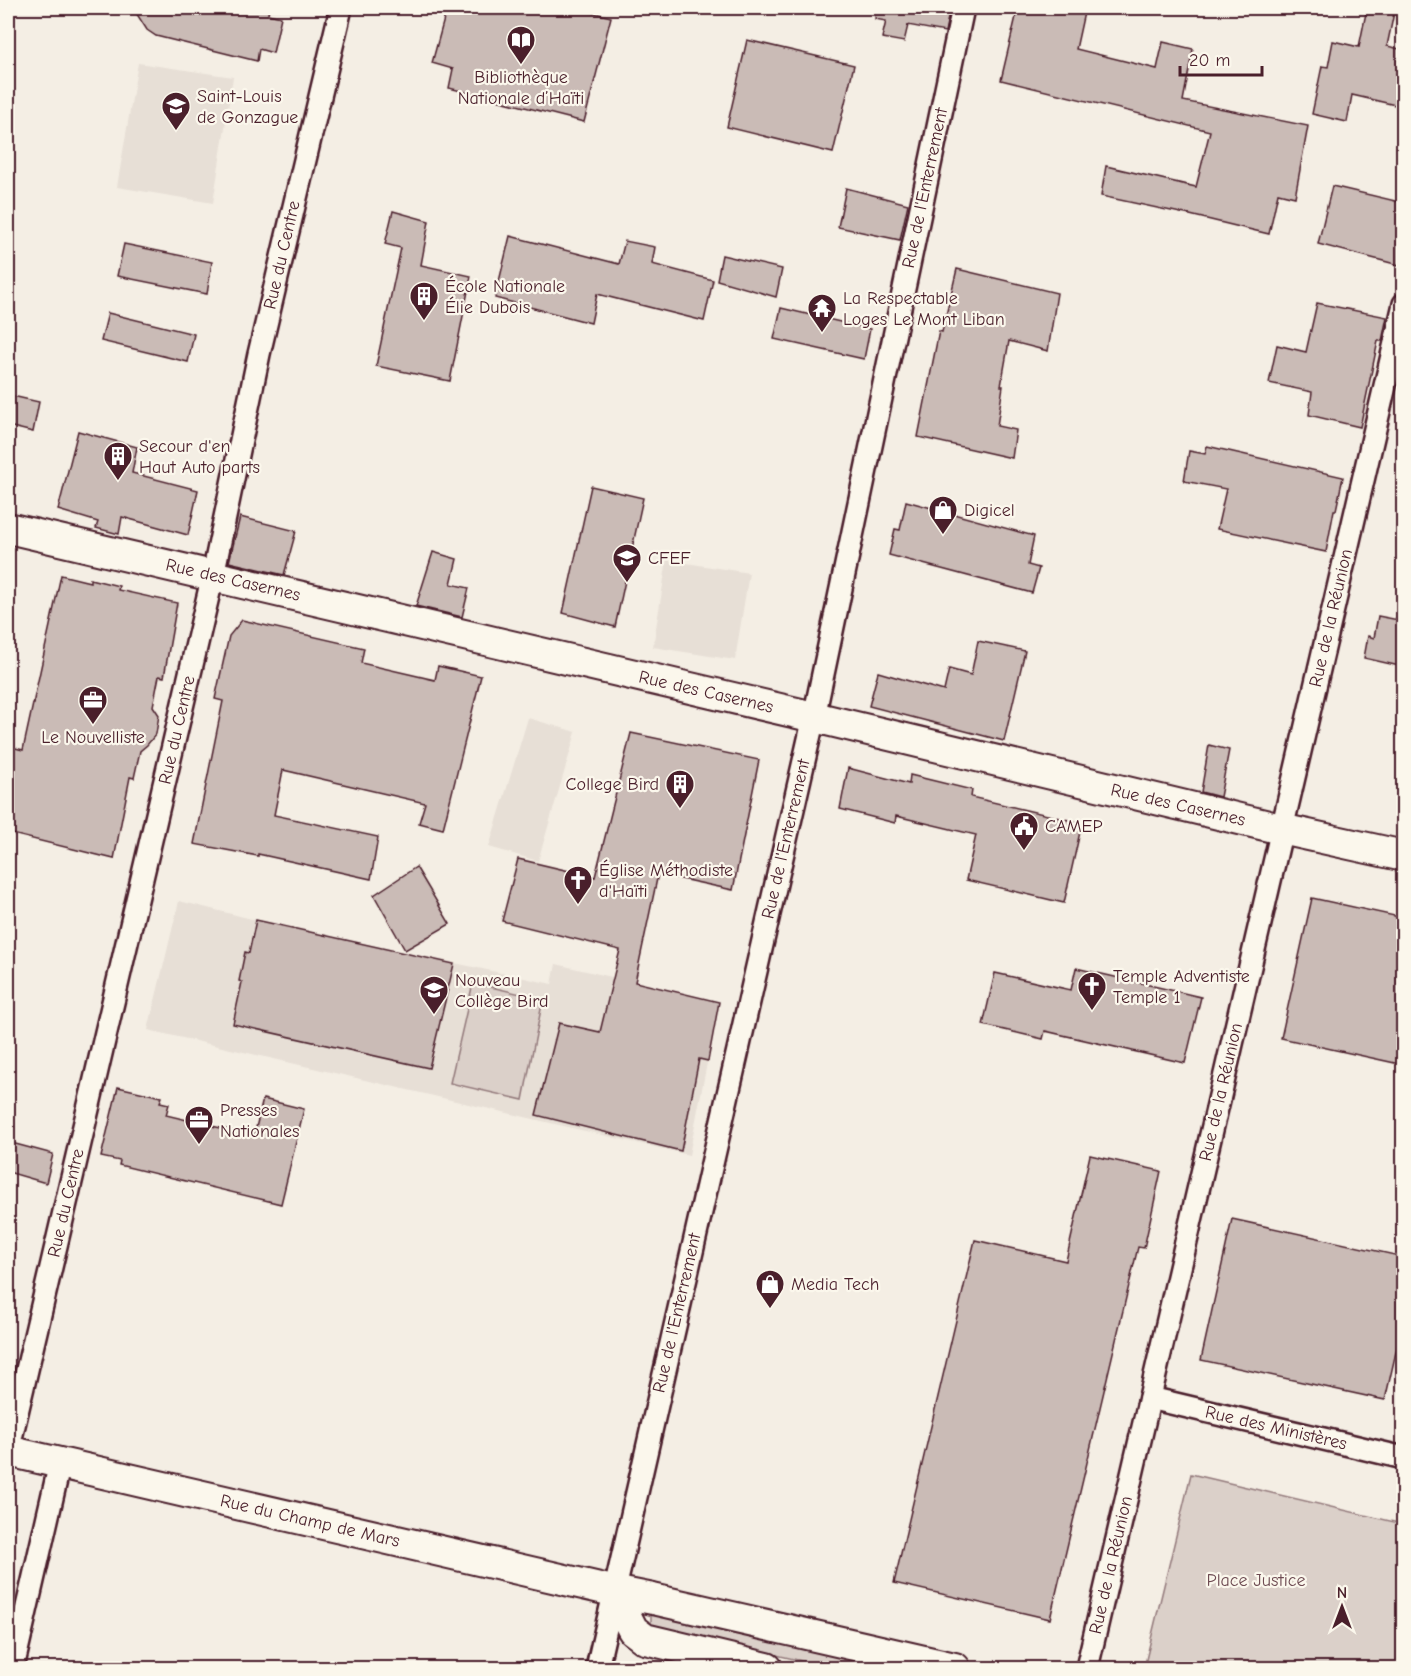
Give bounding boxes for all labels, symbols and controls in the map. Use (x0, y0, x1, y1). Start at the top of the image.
library icon: Bibliothèque Nationale d’Haïti (505, 24, 537, 66)
scale bar (1180, 39, 1262, 77)
text: 20 m (1189, 50, 1230, 71)
place label: Bibliothèque Nationale d’Haïti (458, 67, 584, 109)
place label: Saint-Louis de Gonzague (197, 86, 298, 128)
school or university icon: Saint-Louis de Gonzague (160, 90, 192, 132)
street label: Rue de l'Enterrement (898, 105, 952, 270)
street label: Rue du Centre (259, 199, 305, 311)
place label: École Nationale Élie Dubois (445, 275, 565, 318)
building icon: École Nationale Élie Dubois (408, 280, 440, 322)
place label: La Respectable Loges Le Mont Liban (843, 288, 1005, 330)
temple icon: La Respectable Loges Le Mont Liban (806, 292, 838, 334)
place label: Secour d'en Haut Auto parts (139, 436, 260, 478)
building icon: Secour d'en Haut Auto parts (102, 440, 134, 482)
shop icon: Digicel (927, 494, 959, 536)
place label: Digicel (964, 500, 1015, 521)
school or university icon: CFEF (611, 542, 643, 584)
street label: Rue de la Réunion (1305, 547, 1357, 689)
place label: CFEF (648, 548, 691, 569)
street label: Rue des Casernes (164, 554, 302, 606)
street label: Rue des Casernes (637, 666, 775, 718)
street label: Rue du Centre (154, 674, 200, 786)
office icon: Le Nouvelliste (77, 684, 109, 726)
place label: Le Nouvelliste (41, 727, 145, 748)
street label: Rue de l'Enterrement (757, 756, 815, 921)
building icon: College Bird (664, 768, 696, 810)
place label: College Bird (566, 774, 659, 795)
street label: Rue des Casernes (1109, 779, 1247, 831)
public building icon: CAMEP (1008, 810, 1040, 852)
place label: CAMEP (1045, 816, 1103, 837)
place label: Église Méthodiste d'Haïti (599, 859, 733, 902)
church icon: Église Méthodiste d'Haïti (562, 864, 594, 906)
place label: Temple Adventiste Temple 1 (1113, 966, 1250, 1008)
place label: Nouveau Collège Bird (455, 970, 548, 1012)
church icon: Temple Adventiste Temple 1 (1076, 970, 1108, 1012)
school or university icon: Nouveau Collège Bird (418, 974, 450, 1016)
street label: Rue de la Réunion (1195, 1021, 1247, 1163)
place label: Presses Nationales (220, 1100, 300, 1142)
office icon: Presses Nationales (183, 1104, 215, 1146)
street label: Rue du Centre (43, 1147, 89, 1259)
street label: Rue de l'Enterrement (648, 1230, 706, 1395)
shop icon: Media Tech (754, 1268, 786, 1310)
place label: Media Tech (791, 1274, 879, 1295)
street label: Rue des Ministères (1203, 1401, 1349, 1455)
street label: Rue du Champ de Mars (218, 1490, 402, 1552)
street label: Rue de la Réunion (1085, 1494, 1137, 1636)
park label: Place Justice (1207, 1570, 1305, 1591)
north arrow (1312, 1577, 1372, 1637)
text: N (1337, 1584, 1347, 1602)

